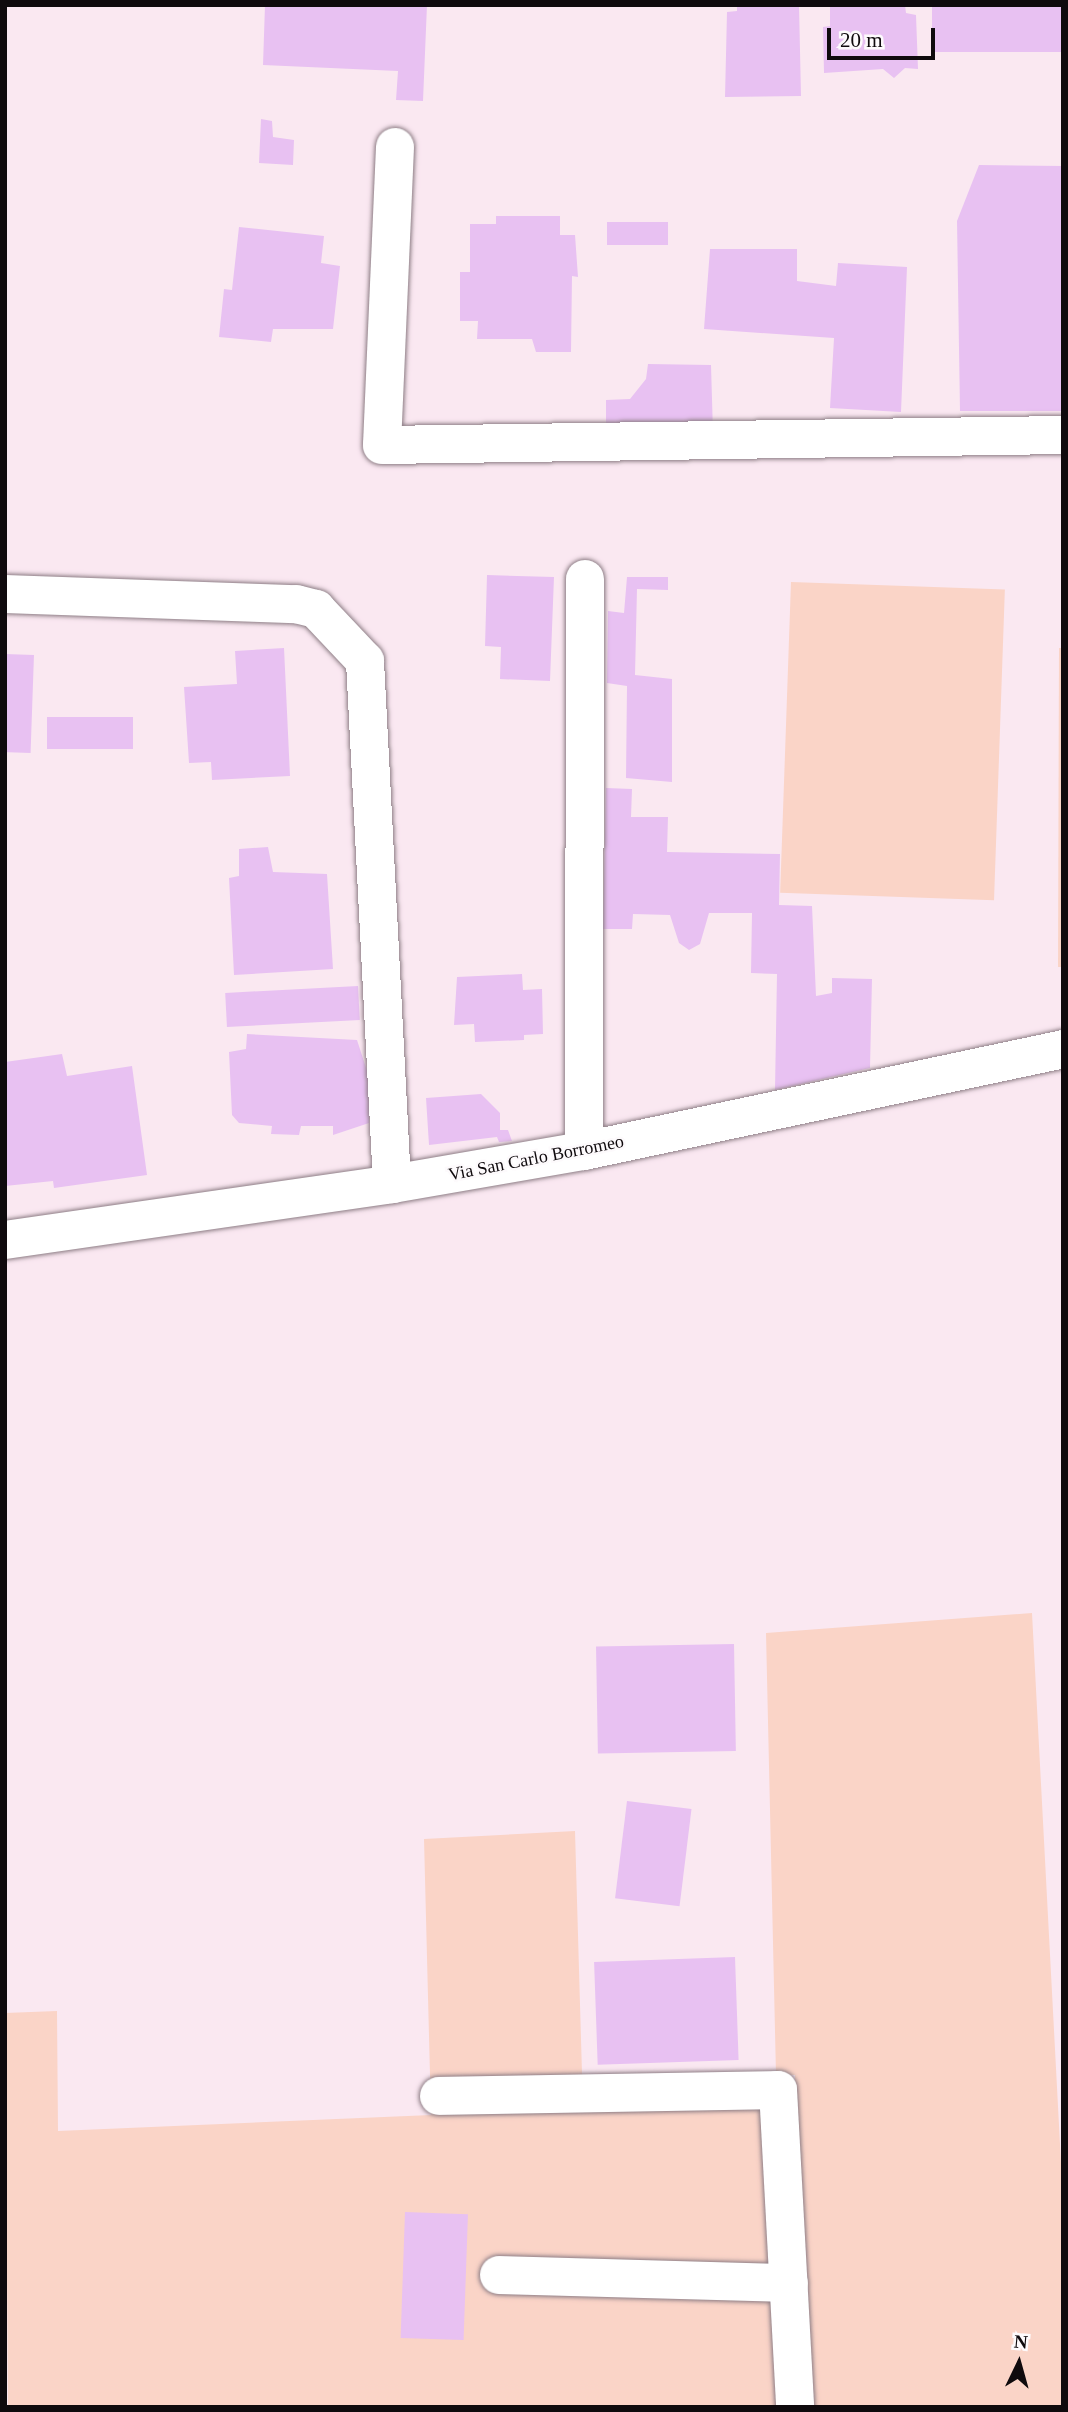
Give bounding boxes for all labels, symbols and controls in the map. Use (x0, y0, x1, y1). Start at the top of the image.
scale bar (830, 14, 939, 58)
text: 20 m (840, 28, 883, 52)
street label: Via San Carlo Borromeo (446, 1130, 626, 1186)
north arrow (984, 2328, 1054, 2398)
text: N (1013, 2331, 1029, 2353)

